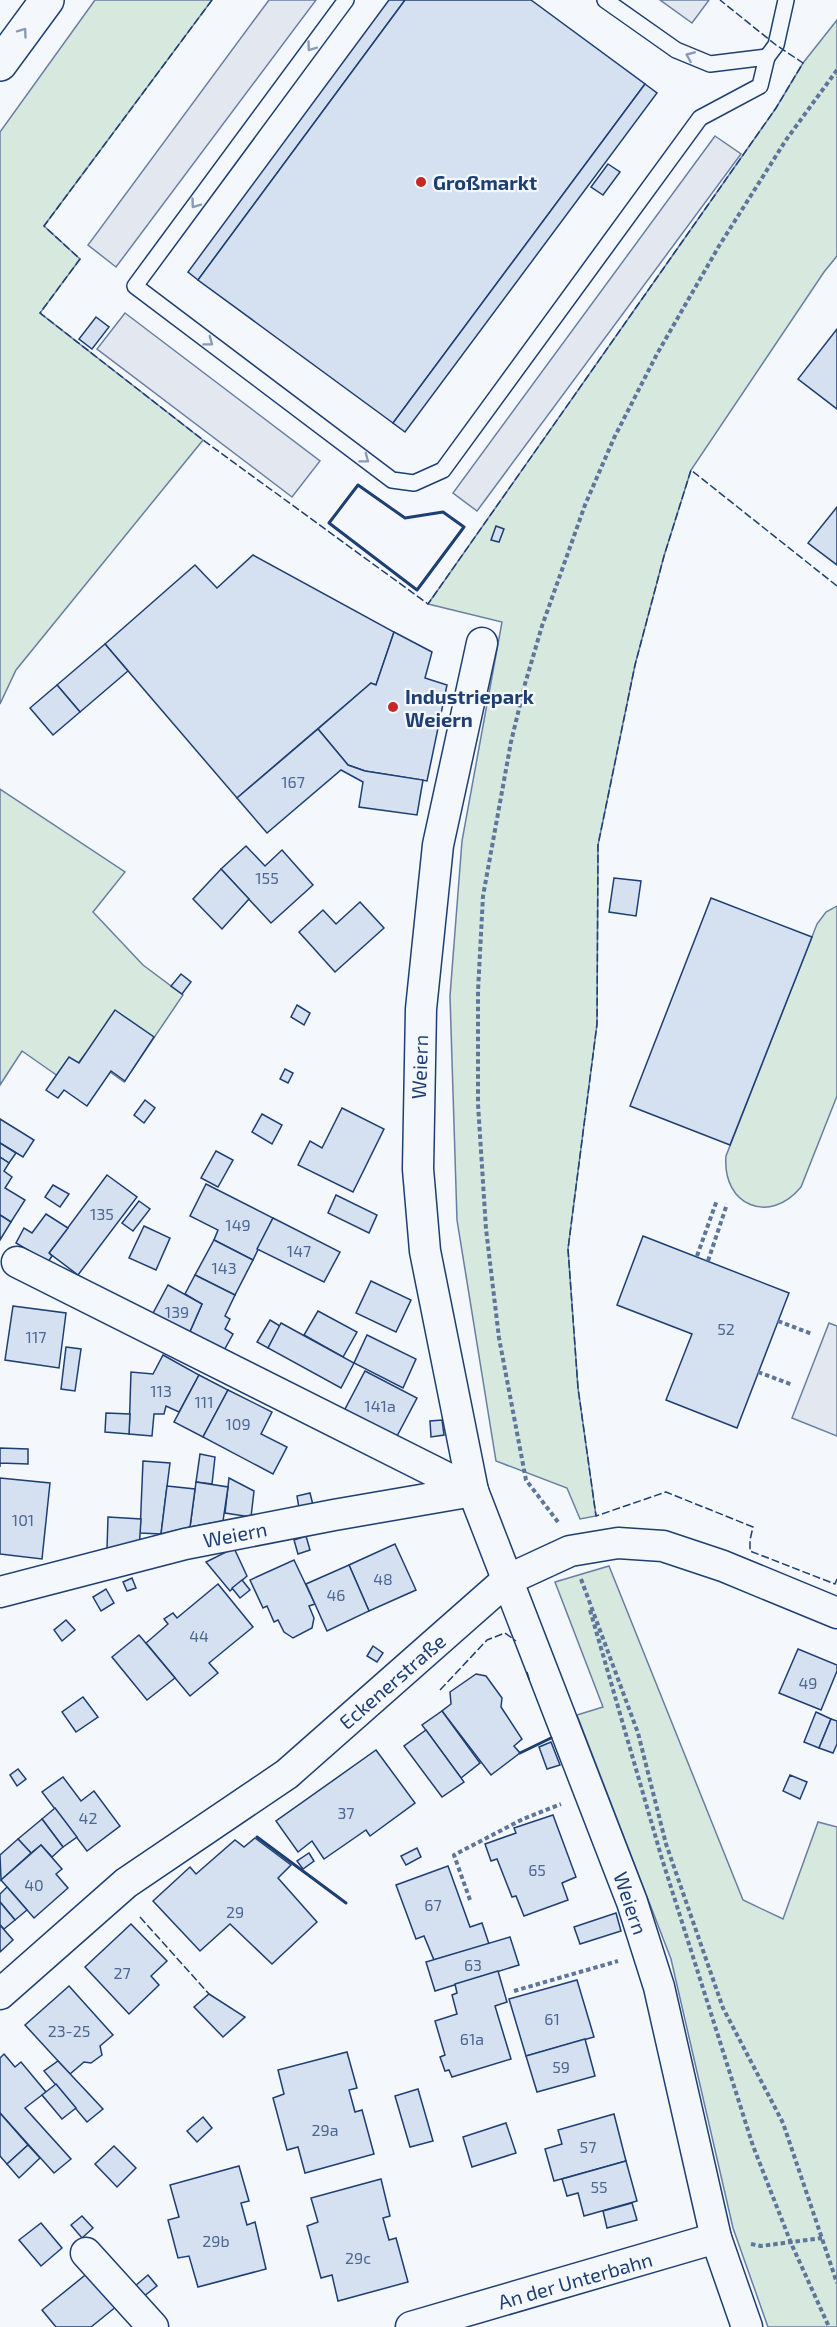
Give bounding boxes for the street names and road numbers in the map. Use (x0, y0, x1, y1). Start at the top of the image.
street label: Weiern (406, 1034, 432, 1100)
street label: Weiern (201, 1516, 269, 1552)
street label: Eckenerstraße (334, 1628, 450, 1734)
street label: Weiern (609, 1869, 653, 1937)
street label: An der Unterbahn (495, 2246, 655, 2314)

